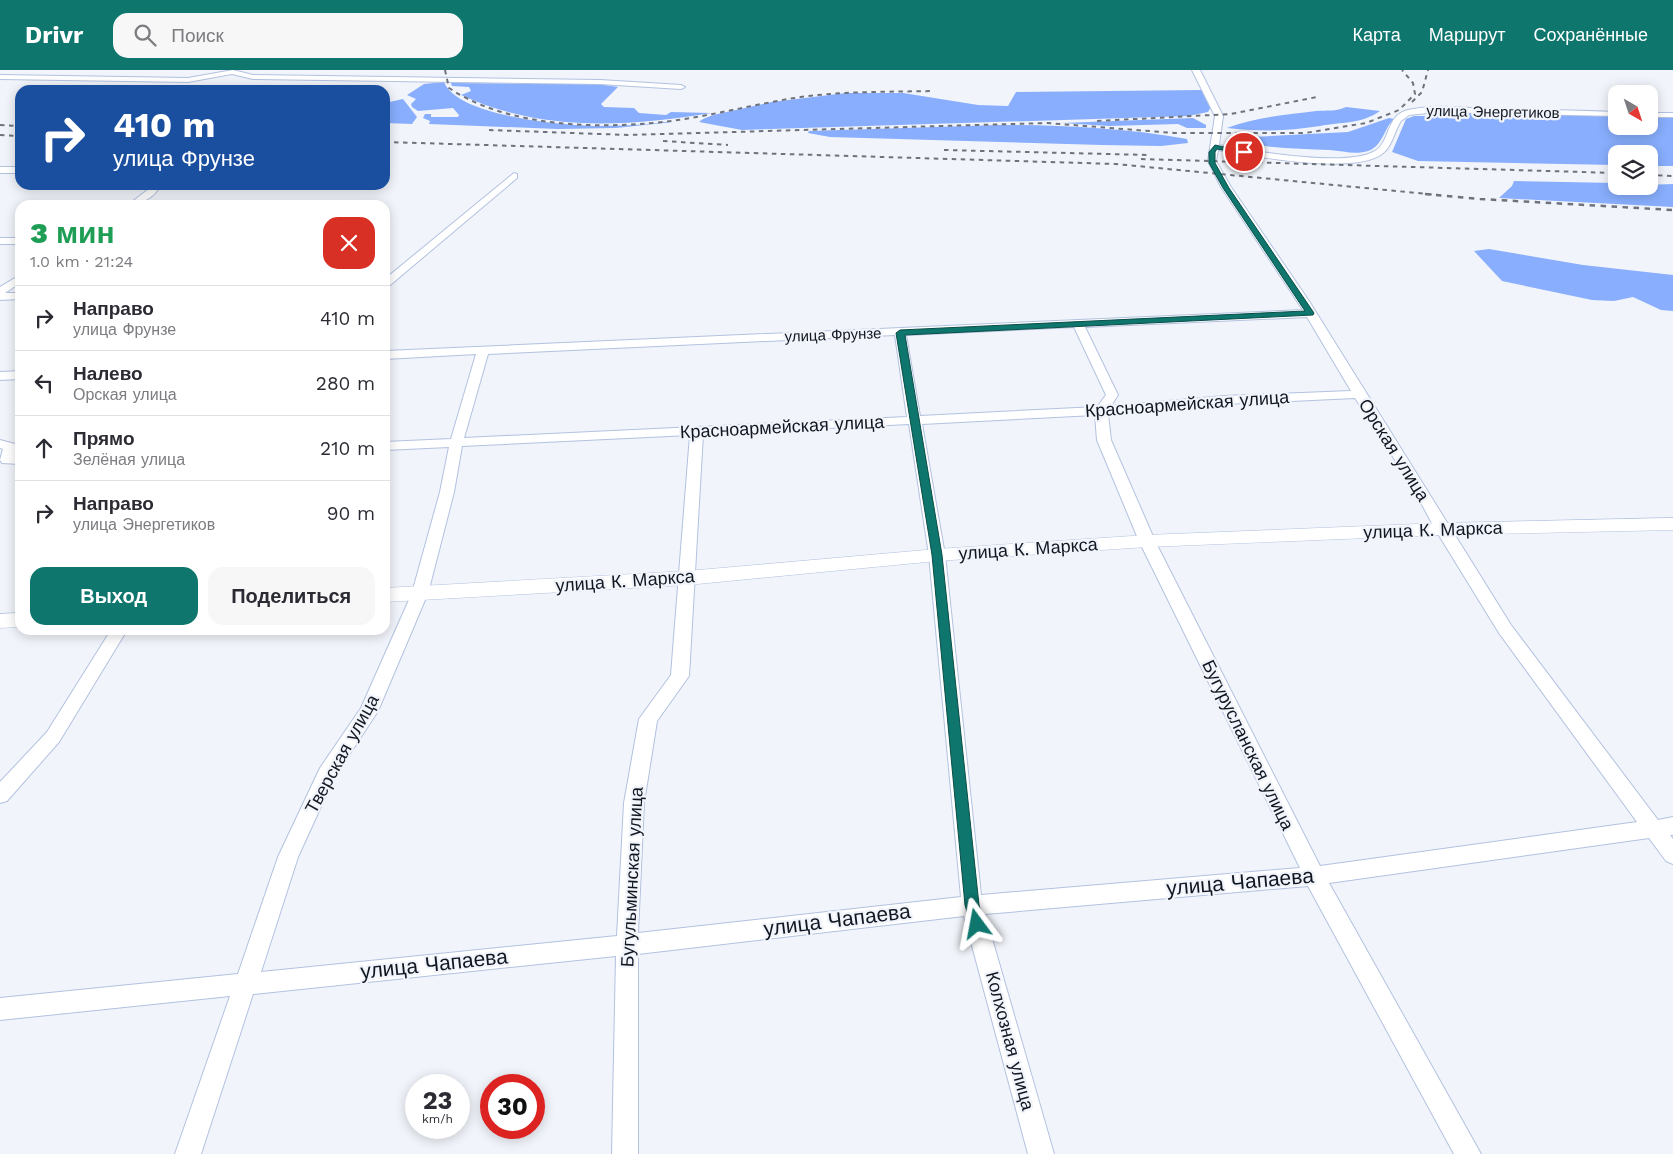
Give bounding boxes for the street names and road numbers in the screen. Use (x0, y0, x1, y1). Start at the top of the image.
street label: улица Энергетиков (1426, 102, 1560, 122)
street label: улица Фрунзе (784, 324, 882, 346)
street label: Красноармейская улица (1084, 386, 1291, 421)
street label: Орская улица (1355, 395, 1435, 506)
street label: Красноармейская улица (679, 411, 886, 442)
street label: улица К. Маркса (1363, 517, 1504, 542)
street label: улица К. Маркса (958, 533, 1099, 564)
street label: улица К. Маркса (555, 565, 696, 596)
street label: Бугурусланская улица (1198, 656, 1299, 834)
street label: Тверская улица (300, 690, 383, 817)
street label: Бугульминская улица (616, 785, 647, 968)
street label: улица Чапаева (1165, 863, 1315, 900)
street label: улица Чапаева (762, 898, 912, 941)
street label: улица Чапаева (359, 943, 509, 984)
street label: Колхозная улица (982, 969, 1039, 1113)

